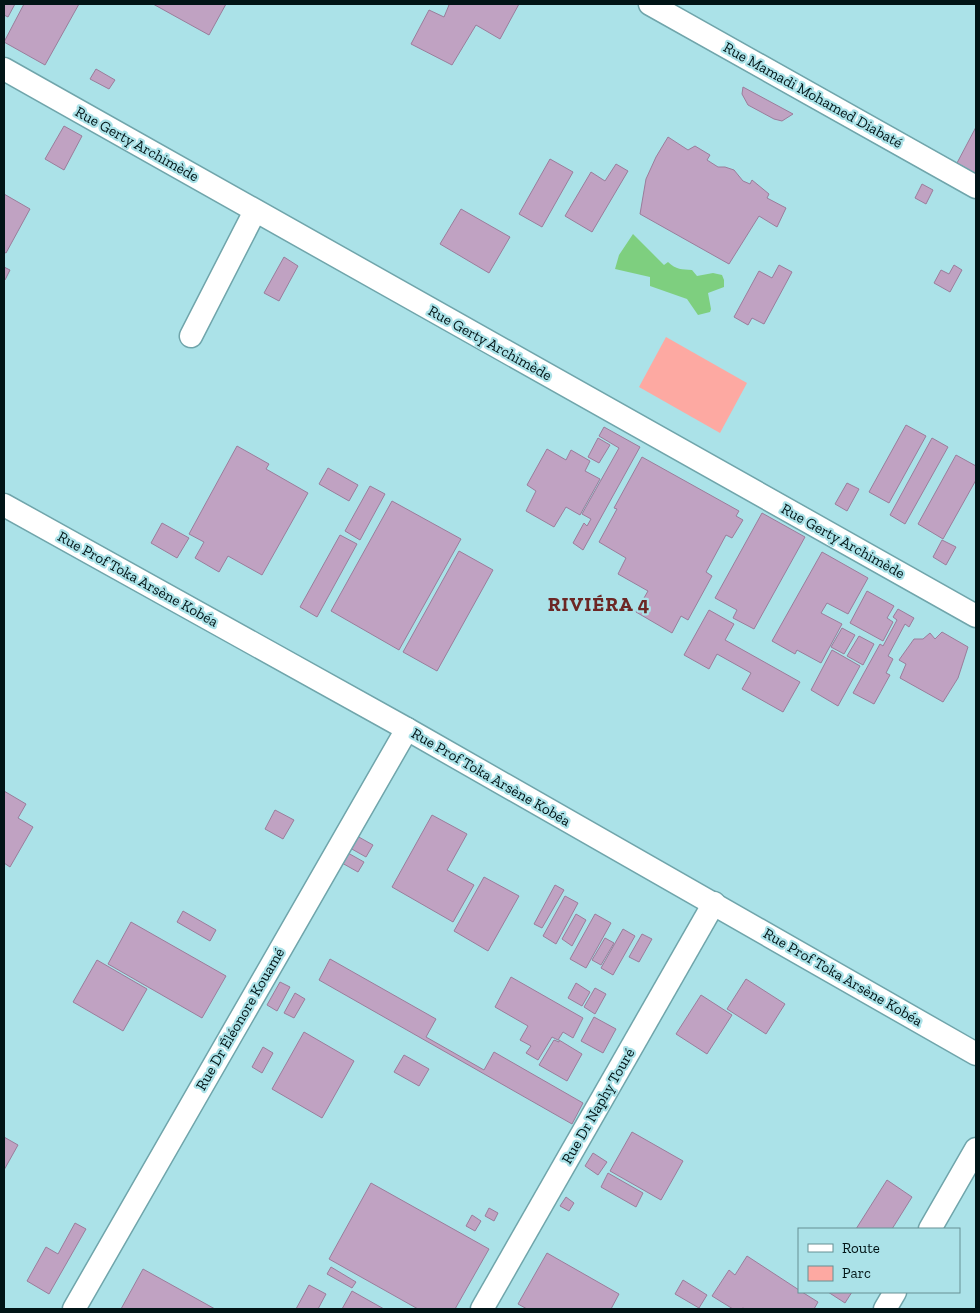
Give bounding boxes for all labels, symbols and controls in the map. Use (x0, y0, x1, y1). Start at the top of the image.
street label: Rue Mamadi Mohamed Diabaté (720, 38, 906, 152)
street label: Rue Gerty Archimède (72, 103, 202, 185)
street label: Rue Gerty Archimède (425, 302, 555, 384)
street label: Rue Gerty Archimède (778, 500, 908, 582)
street label: Rue Prof Toka Arsène Kobéa (55, 527, 221, 631)
district label: RIVIÉRA 4 (548, 592, 650, 616)
street label: Rue Prof Toka Arsène Kobéa (408, 724, 574, 830)
street label: Rue Prof Toka Arsène Kobéa (760, 924, 926, 1030)
street label: Rue Dr Éléonore Kouamé (192, 945, 288, 1093)
street label: Rue Dr Naphy Touré (558, 1045, 638, 1167)
legend (798, 1228, 960, 1293)
text: Route (842, 1239, 880, 1257)
text: Parc (842, 1264, 871, 1282)

